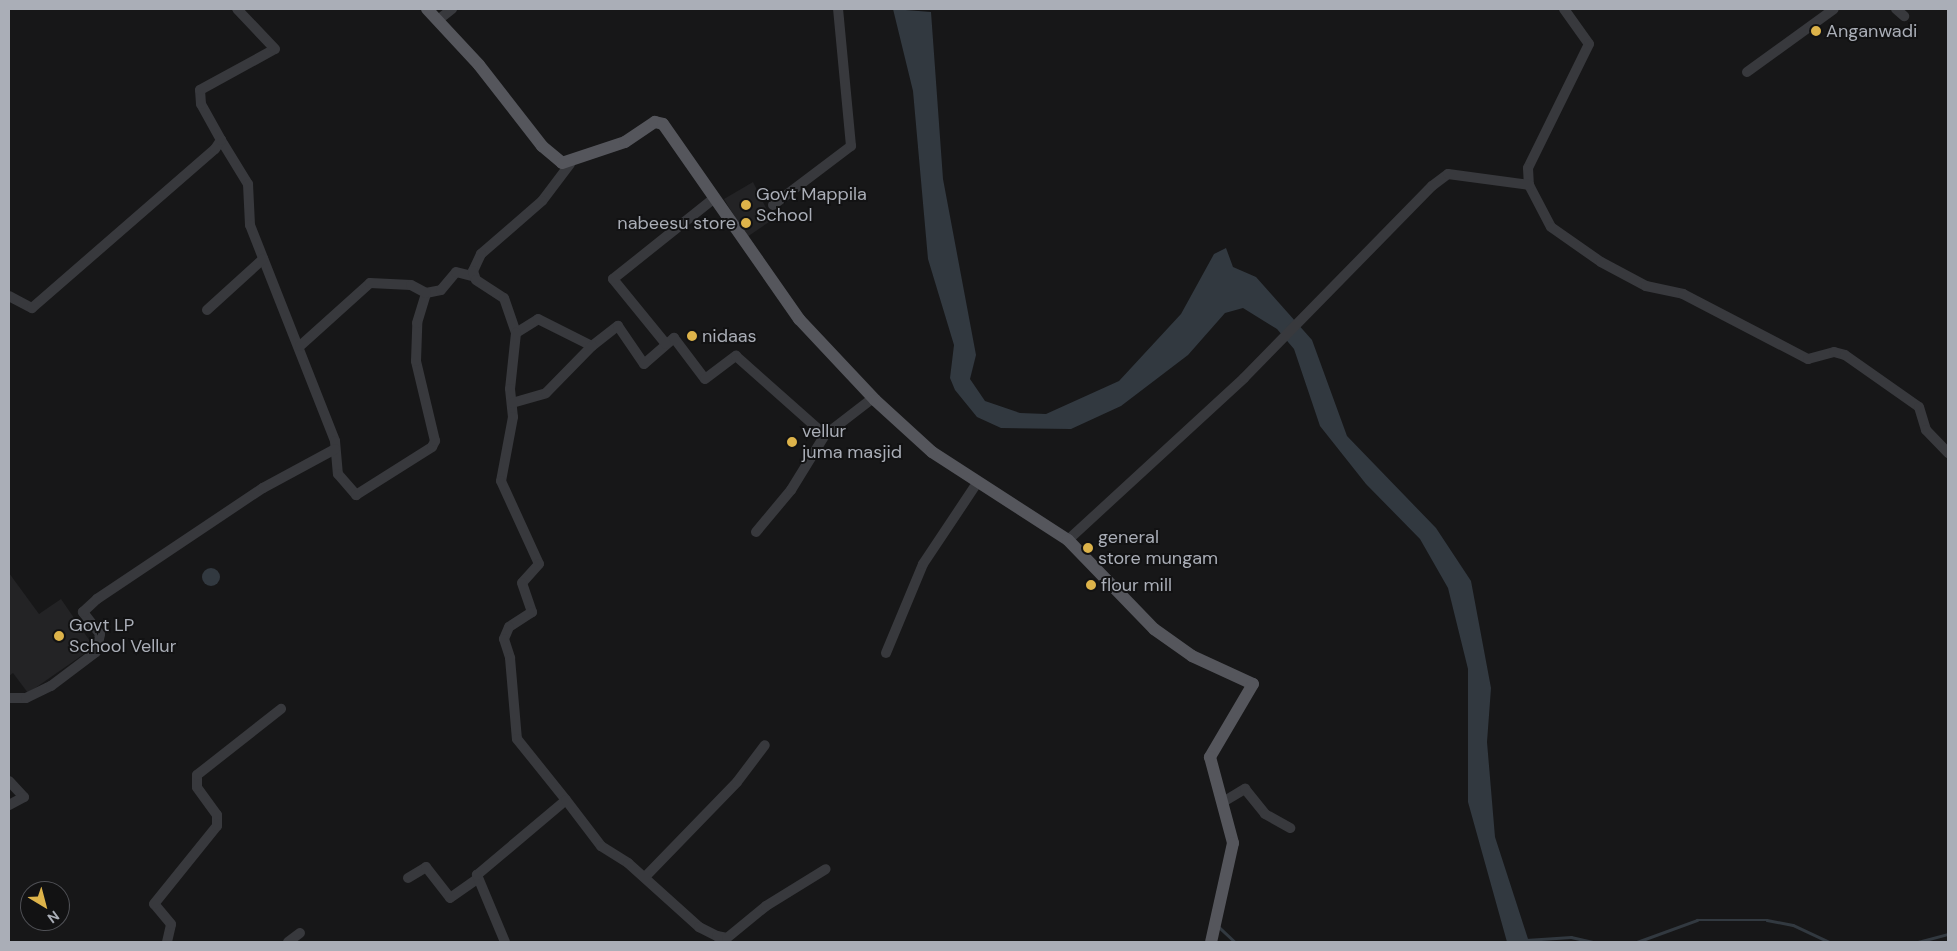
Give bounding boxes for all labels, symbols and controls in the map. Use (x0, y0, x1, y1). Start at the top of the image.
place label: Anganwadi (1826, 20, 1917, 42)
marker: Anganwadi (1810, 25, 1822, 37)
place label: Govt Mappila School (756, 184, 867, 226)
marker: Govt Mappila School (740, 199, 752, 211)
place label: nabeesu store (617, 212, 736, 234)
marker: nabeesu store (740, 217, 752, 229)
place label: nidaas (702, 325, 757, 347)
marker: nidaas (686, 330, 698, 342)
place label: vellur juma masjid (802, 421, 902, 464)
marker: vellur juma masjid (786, 436, 798, 448)
place label: general store mungam (1098, 527, 1218, 570)
marker: general store mungam (1082, 542, 1094, 554)
place label: flour mill (1101, 574, 1172, 596)
marker: flour mill (1085, 579, 1097, 591)
place label: Govt LP School Vellur (69, 615, 176, 658)
marker: Govt LP School Vellur (53, 630, 65, 642)
north arrow (20, 881, 70, 931)
text: N (44, 907, 63, 927)

